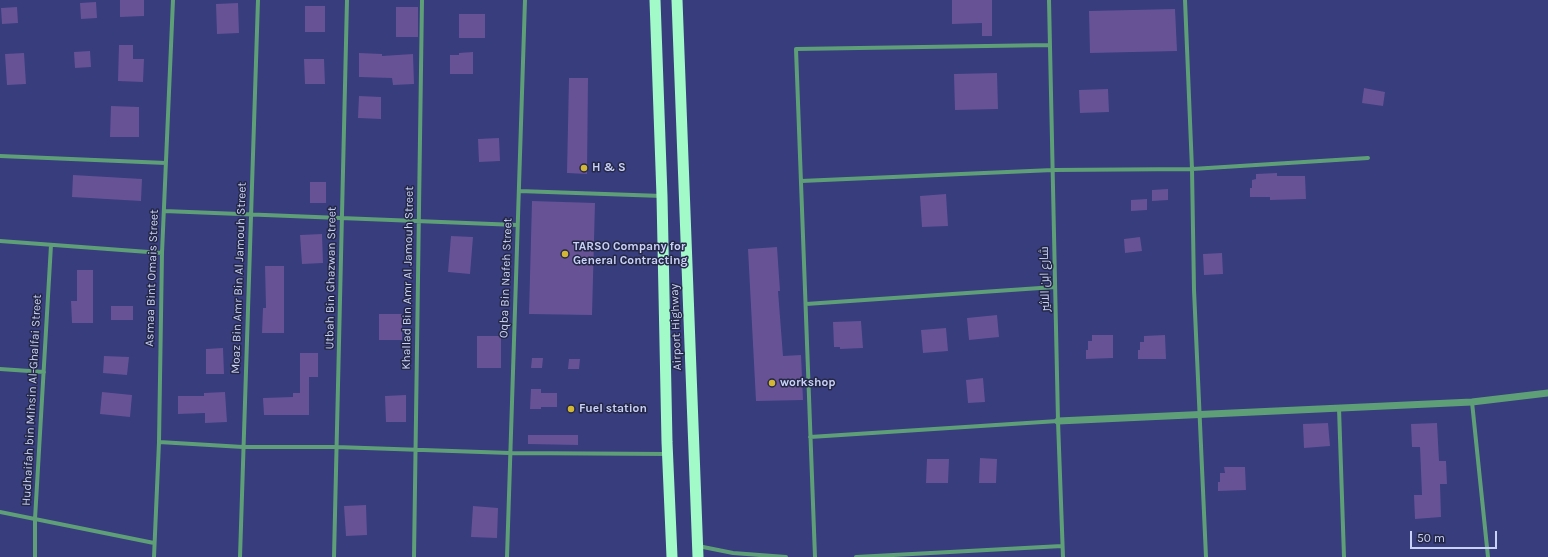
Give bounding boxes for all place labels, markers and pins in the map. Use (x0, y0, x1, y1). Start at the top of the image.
place label: H & S (592, 161, 626, 175)
marker: H & S (579, 163, 589, 173)
place label: TARSO Company for General Contracting (573, 240, 688, 268)
marker: TARSO Company for General Contracting (560, 249, 570, 259)
place label: workshop (780, 376, 836, 390)
marker: workshop (767, 378, 777, 388)
place label: Fuel station (579, 402, 647, 416)
marker: Fuel station (566, 404, 576, 414)

